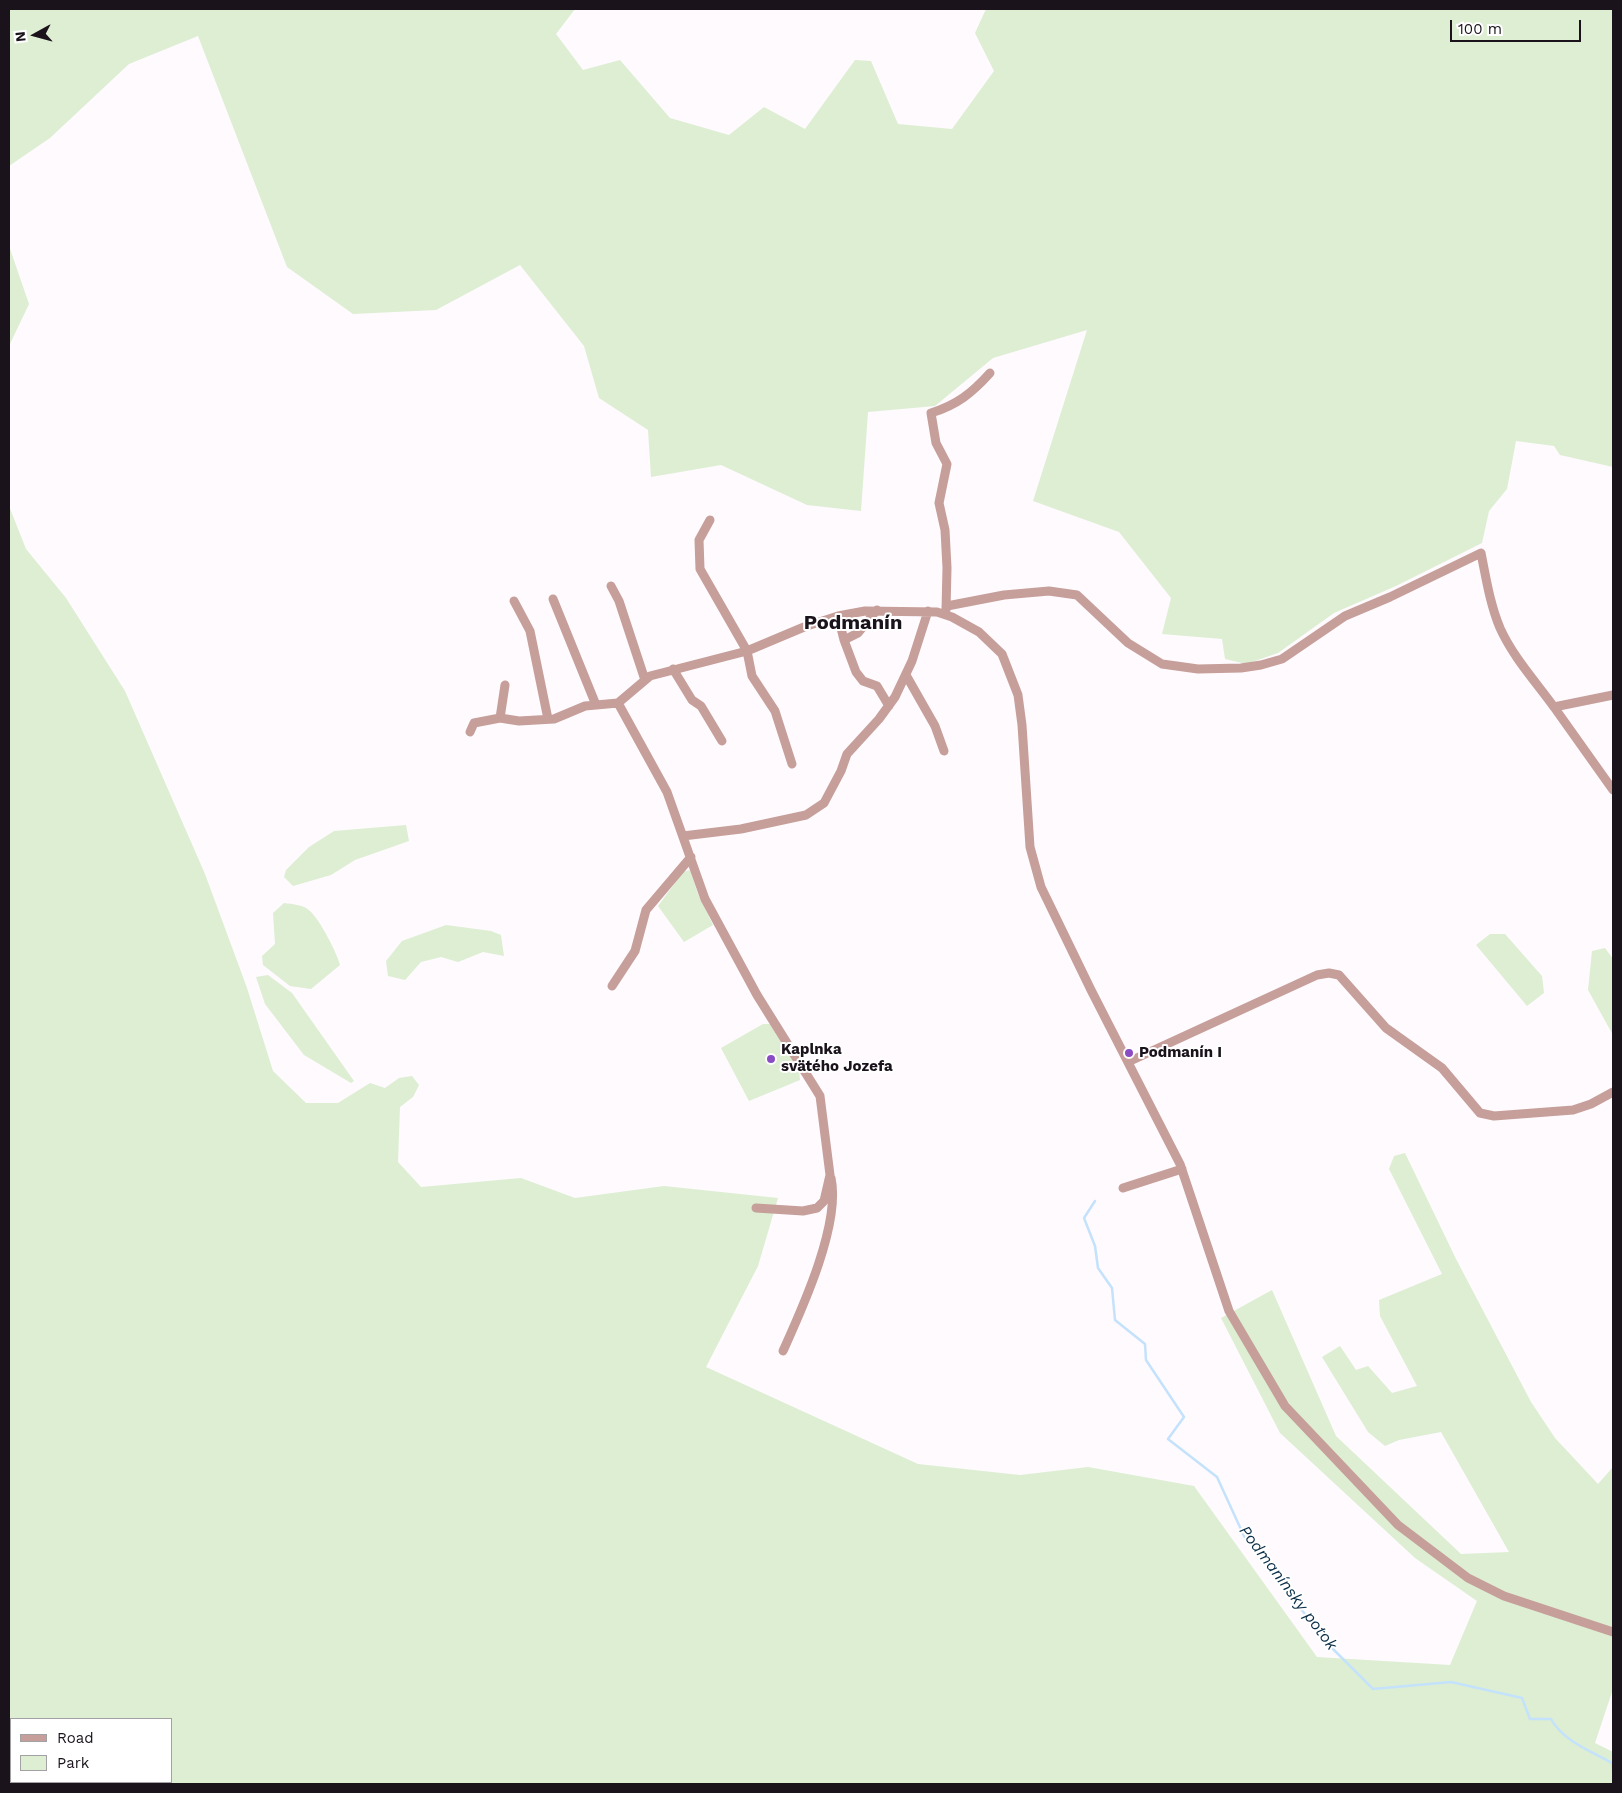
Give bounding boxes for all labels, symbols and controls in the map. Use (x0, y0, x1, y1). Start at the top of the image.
north arrow (10, 10, 60, 60)
scale bar (1452, 10, 1583, 42)
text: 100 m (1458, 20, 1502, 38)
text: N (12, 31, 29, 43)
district label: Podmanín (804, 611, 902, 635)
place label: Kaplnka svätého Jozefa (781, 1041, 893, 1076)
place label: Podmanín I (1139, 1044, 1222, 1062)
marker: Podmanín I (1123, 1047, 1135, 1059)
marker: Kaplnka svätého Jozefa (765, 1053, 777, 1065)
water label: Podmanínsky potok (1235, 1522, 1341, 1654)
legend (10, 1718, 172, 1783)
text: Road (57, 1729, 94, 1747)
text: Park (57, 1754, 89, 1772)

